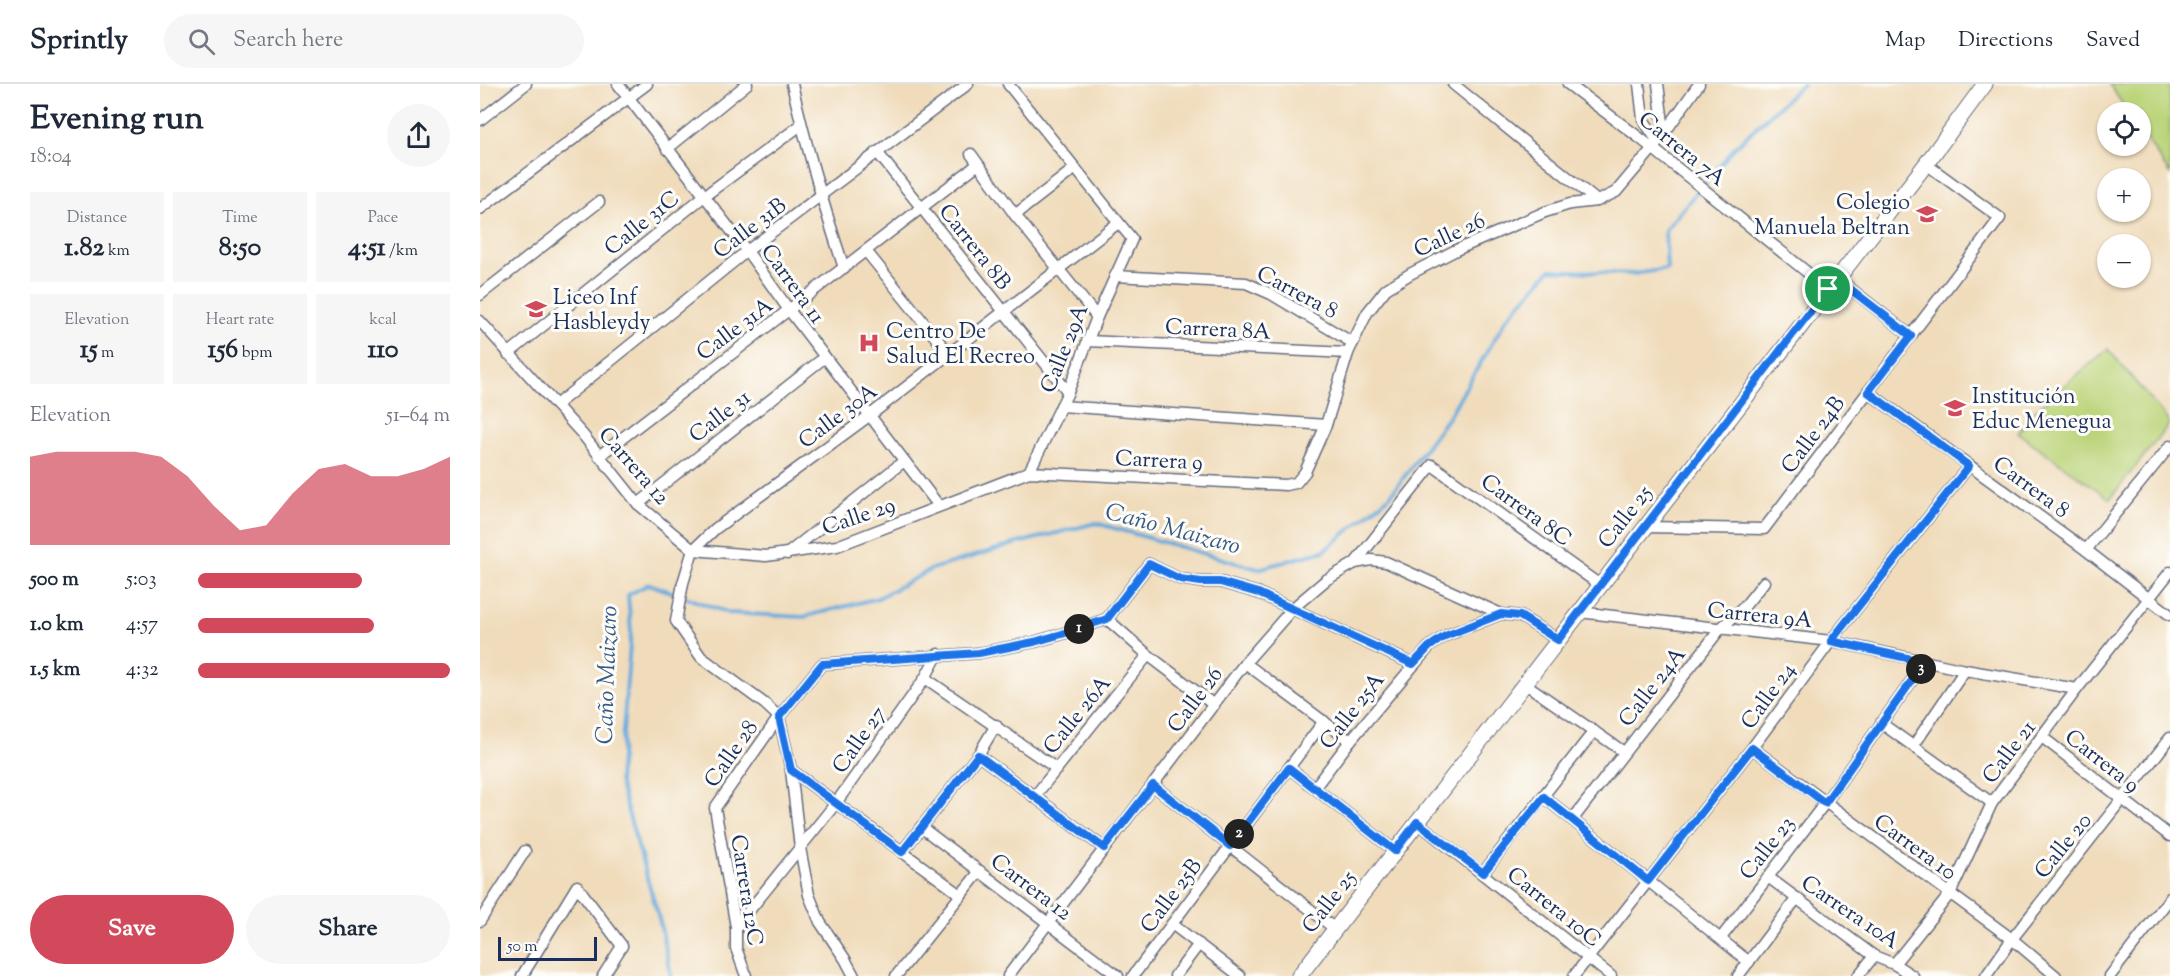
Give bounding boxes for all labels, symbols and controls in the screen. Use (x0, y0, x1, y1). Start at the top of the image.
search box (164, 14, 584, 68)
text: Sprintly (30, 21, 128, 61)
icon: search (185, 25, 218, 58)
text: Search here (233, 25, 343, 57)
text: Map (1885, 26, 1925, 56)
text: Directions (1958, 26, 2053, 56)
text: Saved (2086, 26, 2140, 56)
text: Evening run (30, 96, 204, 144)
map controls (2097, 102, 2151, 288)
button: locate (2097, 102, 2151, 156)
button: share (387, 104, 450, 167)
street label: Carrera 7A (1630, 105, 1732, 196)
text: 18:04 (30, 143, 71, 172)
button: + (2097, 168, 2151, 222)
street label: Calle 31C (598, 184, 687, 265)
place label: Colegio Manuela Beltran (1754, 188, 1910, 245)
street label: Calle 31B (707, 191, 794, 268)
street label: Carrera 8B (930, 198, 1018, 298)
school or university icon: Colegio Manuela Beltran (1915, 202, 1939, 226)
street label: Calle 26 (1409, 206, 1491, 267)
text: Distance (67, 207, 127, 230)
text: Time (222, 207, 258, 230)
text: Pace (368, 207, 398, 230)
text: 1.82 (64, 230, 104, 267)
text: 8:50 (219, 230, 261, 267)
text: 4:51 (348, 230, 386, 267)
button: − (2097, 234, 2151, 288)
street label: Carrera 11 (752, 238, 832, 332)
text: km (104, 240, 130, 263)
text: /km (386, 240, 418, 263)
street label: Carrera 8 (1250, 259, 1343, 328)
pin (1802, 263, 1853, 314)
icon: arrive (1811, 272, 1844, 305)
place label: Liceo Inf Hasbleydy (553, 283, 650, 340)
street label: Calle 31A (691, 291, 781, 370)
school or university icon: Liceo Inf Hasbleydy (524, 297, 548, 321)
street label: Calle 29A (1033, 300, 1098, 398)
text: Elevation (65, 309, 129, 332)
text: Heart rate (206, 309, 274, 332)
text: kcal (369, 309, 397, 332)
street label: Carrera 8A (1164, 312, 1272, 350)
place label: Centro De Salud El Recreo (886, 317, 1035, 374)
hospital icon: Centro De Salud El Recreo (857, 331, 881, 355)
text: 15 (80, 332, 98, 369)
text: 156 (208, 332, 238, 369)
text: 110 (367, 332, 399, 369)
text: m (98, 342, 114, 365)
text: bpm (238, 342, 272, 365)
street label: Calle 30A (793, 377, 885, 458)
place label: Institución Educ Menegua (1972, 382, 2112, 439)
street label: Calle 31 (683, 383, 759, 452)
street label: Calle 24B (1775, 390, 1854, 481)
school or university icon: Institución Educ Menegua (1943, 396, 1967, 420)
text: Elevation (30, 402, 111, 431)
text: 51–64 m (386, 402, 450, 431)
street label: Carrera 12 (590, 421, 676, 513)
street label: Carrera 9 (1114, 444, 1204, 480)
street label: Carrera 8 (1985, 450, 2075, 527)
street label: Carrera 8C (1473, 467, 1577, 555)
street label: Calle 25 (1591, 479, 1662, 556)
street label: Calle 29 (818, 490, 900, 545)
water label: Caño Maizaro (1101, 496, 1244, 564)
text: 500 m (30, 566, 79, 595)
text: 5:03 (126, 566, 157, 595)
street label: Carrera 9A (1705, 596, 1814, 638)
water label: Caño Maizaro (589, 605, 627, 745)
text: 1.0 km (30, 611, 84, 640)
text: 4:57 (126, 611, 158, 640)
pin: 1 (1064, 614, 1094, 644)
text: 1 (1076, 617, 1082, 640)
street label: Calle 24A (1612, 641, 1695, 735)
pin: 3 (1906, 654, 1936, 684)
text: 1.5 km (30, 656, 80, 685)
text: 4:32 (126, 656, 159, 685)
street label: Calle 24 (1734, 657, 1805, 737)
text: 3 (1918, 657, 1924, 680)
street label: Calle 26 (1161, 661, 1232, 741)
street label: Calle 25A (1313, 666, 1394, 757)
street label: Calle 26A (1037, 669, 1120, 762)
street label: Calle 27 (826, 700, 895, 781)
street label: Calle 28 (698, 714, 767, 795)
street label: Calle 21 (1976, 714, 2045, 791)
street label: Carrera 9 (2057, 723, 2146, 802)
street label: Carrera 10 (1866, 807, 1962, 890)
street label: Calle 20 (2028, 807, 2101, 887)
street label: Calle 23 (1733, 810, 1804, 888)
pin: 2 (1224, 819, 1254, 849)
text: 2 (1235, 822, 1243, 845)
street label: Carrera 12C (720, 832, 770, 949)
street label: Carrera 12 (983, 847, 1078, 930)
street label: Calle 25B (1134, 853, 1211, 941)
street label: Carrera 10C (1499, 860, 1607, 957)
street label: Calle 25 (1295, 864, 1366, 941)
street label: Carrera 10A (1794, 869, 1905, 958)
button: Save (30, 895, 234, 964)
button: Share (246, 895, 450, 964)
scale bar (498, 934, 597, 962)
text: 50 m (507, 936, 538, 959)

